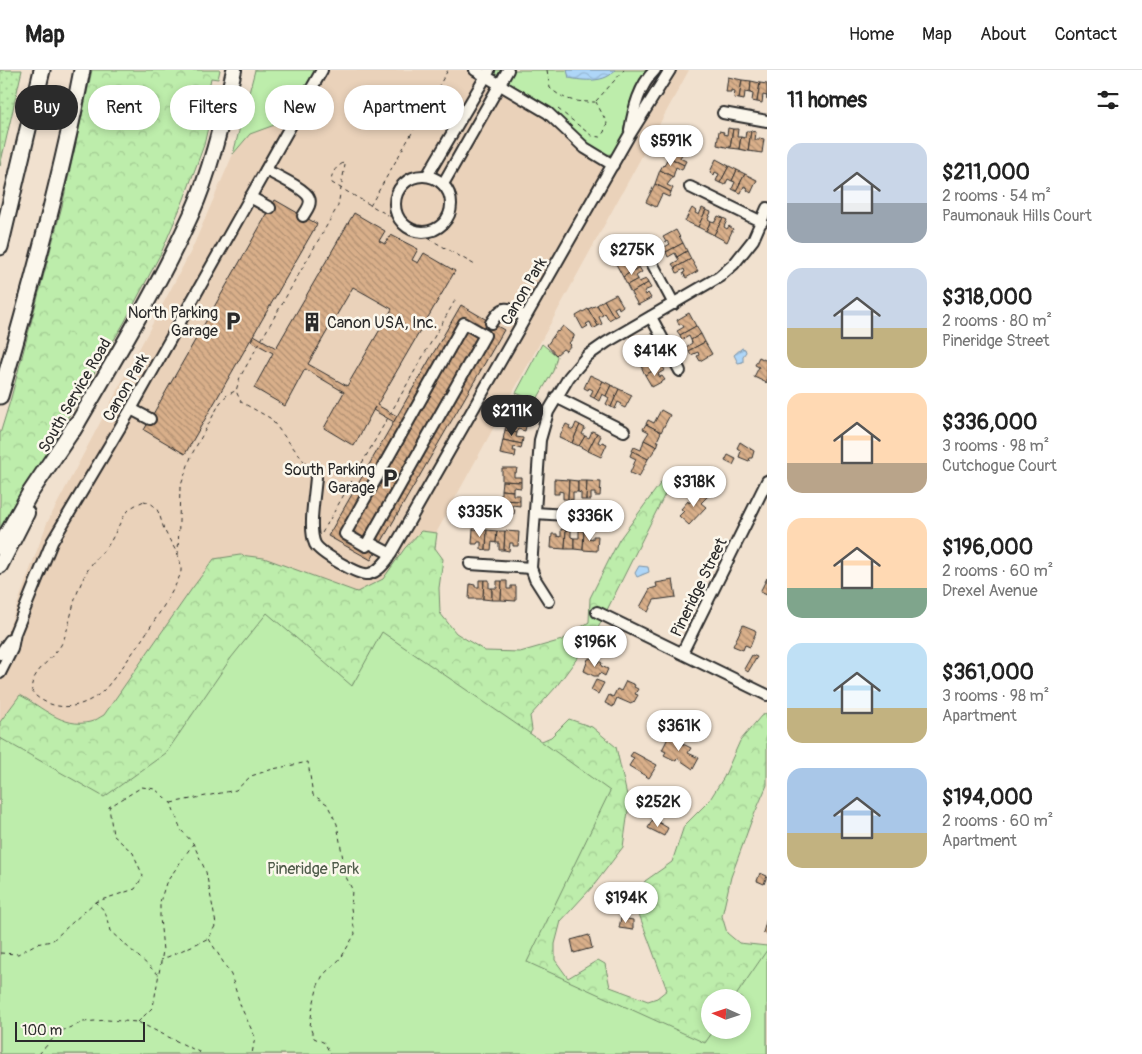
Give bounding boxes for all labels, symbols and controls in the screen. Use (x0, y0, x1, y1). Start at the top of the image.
text: Map (25, 20, 65, 49)
text: Home (849, 23, 894, 46)
text: Map (922, 23, 952, 46)
text: About (980, 23, 1026, 46)
text: Contact (1054, 23, 1117, 46)
chip: Buy (15, 85, 78, 130)
chip: Rent (88, 85, 160, 130)
chip: Filters (170, 85, 255, 130)
chip: New (265, 85, 334, 130)
chip: Apartment (344, 85, 464, 130)
icon: filters (1094, 86, 1122, 114)
text: 11 homes (787, 87, 867, 114)
pin: $591K (636, 124, 706, 167)
text: $591K (650, 131, 692, 151)
text: $211,000 (942, 159, 1030, 186)
icon: home (827, 163, 887, 223)
text: 2 rooms · 54 m² (942, 186, 1051, 206)
text: Paumonauk Hills Court (942, 206, 1092, 226)
pin: $275K (597, 234, 667, 276)
text: $275K (610, 240, 654, 260)
street label: Canon Park (496, 254, 551, 329)
text: $318,000 (942, 284, 1032, 311)
icon: home (827, 288, 887, 348)
place label: North Parking Garage (128, 303, 218, 341)
parking icon: North Parking Garage (222, 310, 244, 332)
building icon: Canon USA, Inc. (301, 311, 323, 333)
text: 2 rooms · 80 m² (942, 311, 1052, 331)
place label: Canon USA, Inc. (327, 313, 437, 333)
text: Pineridge Street (942, 331, 1050, 351)
pin: $414K (620, 334, 690, 377)
street label: South Service Road (34, 335, 116, 456)
text: $414K (633, 341, 677, 361)
street label: Canon Park (98, 350, 153, 425)
pin: $211K (477, 394, 547, 437)
text: $211K (492, 401, 532, 421)
text: $336,000 (942, 409, 1037, 436)
icon: home (827, 413, 887, 473)
text: 3 rooms · 98 m² (942, 436, 1049, 456)
text: Cutchogue Court (942, 456, 1057, 476)
place label: South Parking Garage (284, 460, 375, 498)
pin: $318K (659, 466, 729, 508)
parking icon: South Parking Garage (379, 467, 401, 489)
text: $318K (673, 472, 715, 492)
pin: $335K (445, 496, 515, 538)
pin: $336K (555, 500, 625, 542)
text: $335K (458, 502, 502, 522)
text: $336K (567, 506, 613, 526)
street label: Pineridge Street (666, 534, 732, 640)
text: $196,000 (942, 534, 1033, 561)
icon: home (827, 538, 887, 598)
text: 2 rooms · 60 m² (942, 561, 1053, 581)
text: Drexel Avenue (942, 581, 1038, 601)
pin: $196K (560, 626, 630, 668)
text: $196K (574, 632, 616, 652)
text: $361,000 (942, 659, 1034, 686)
icon: home (827, 663, 887, 723)
text: 3 rooms · 98 m² (942, 686, 1049, 706)
text: Apartment (942, 706, 1017, 726)
pin: $361K (644, 710, 714, 752)
text: $361K (658, 716, 700, 736)
text: $194,000 (942, 784, 1033, 811)
pin: $252K (623, 786, 693, 828)
icon: home (827, 788, 887, 848)
text: $252K (636, 792, 680, 812)
text: 2 rooms · 60 m² (942, 811, 1053, 831)
text: Apartment (942, 831, 1017, 851)
park label: Pineridge Park (267, 859, 359, 879)
pin: $194K (591, 882, 661, 924)
text: $194K (605, 888, 647, 908)
north arrow (701, 989, 751, 1039)
map controls (701, 989, 751, 1039)
scale bar (15, 1019, 145, 1042)
text: 100 m (22, 1022, 62, 1039)

